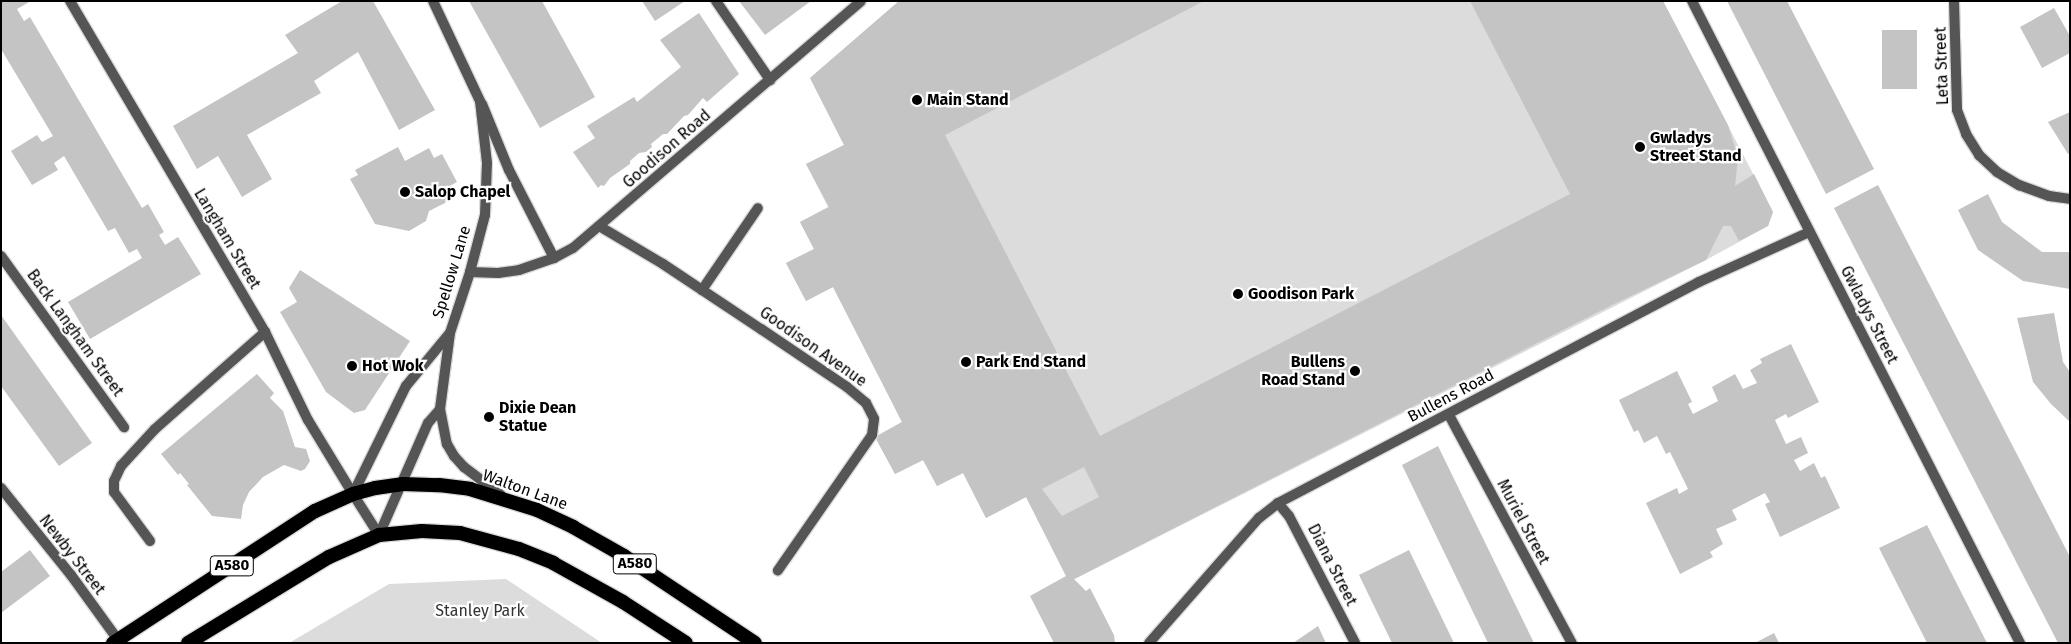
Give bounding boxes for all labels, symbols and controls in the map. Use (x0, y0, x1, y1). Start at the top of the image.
street label: Leta Street (1931, 27, 1953, 105)
place label: Main Stand (927, 90, 1009, 110)
marker: Main Stand (911, 94, 923, 106)
street label: Goodison Road (619, 106, 715, 192)
place label: Gwladys Street Stand (1650, 128, 1742, 166)
marker: Gwladys Street Stand (1634, 141, 1646, 153)
place label: Salop Chapel (415, 182, 510, 202)
street label: Langham Street (190, 185, 264, 293)
marker: Salop Chapel (399, 186, 411, 198)
street label: Spellow Lane (429, 223, 475, 321)
street label: Gwladys Street (1836, 263, 1902, 367)
street label: Back Langham Street (23, 266, 127, 400)
place label: Goodison Park (1248, 284, 1354, 304)
marker: Goodison Park (1232, 288, 1244, 300)
street label: Goodison Avenue (756, 303, 870, 391)
place label: Park End Stand (976, 352, 1086, 372)
place label: Bullens Road Stand (1261, 352, 1345, 390)
place label: Hot Wok (362, 356, 424, 376)
marker: Park End Stand (960, 356, 972, 368)
marker: Hot Wok (346, 360, 358, 372)
marker: Bullens Road Stand (1349, 365, 1361, 377)
street label: Bullens Road (1405, 365, 1497, 427)
place label: Dixie Dean Statue (499, 398, 576, 436)
marker: Dixie Dean Statue (483, 411, 495, 423)
street label: Walton Lane (480, 466, 570, 514)
street label: Muriel Street (1493, 476, 1553, 568)
street label: Newby Street (35, 511, 109, 599)
street label: Diana Street (1303, 521, 1361, 609)
road number: A580 (612, 552, 658, 576)
road number: A580 (210, 554, 254, 578)
park label: Stanley Park (435, 601, 525, 621)

